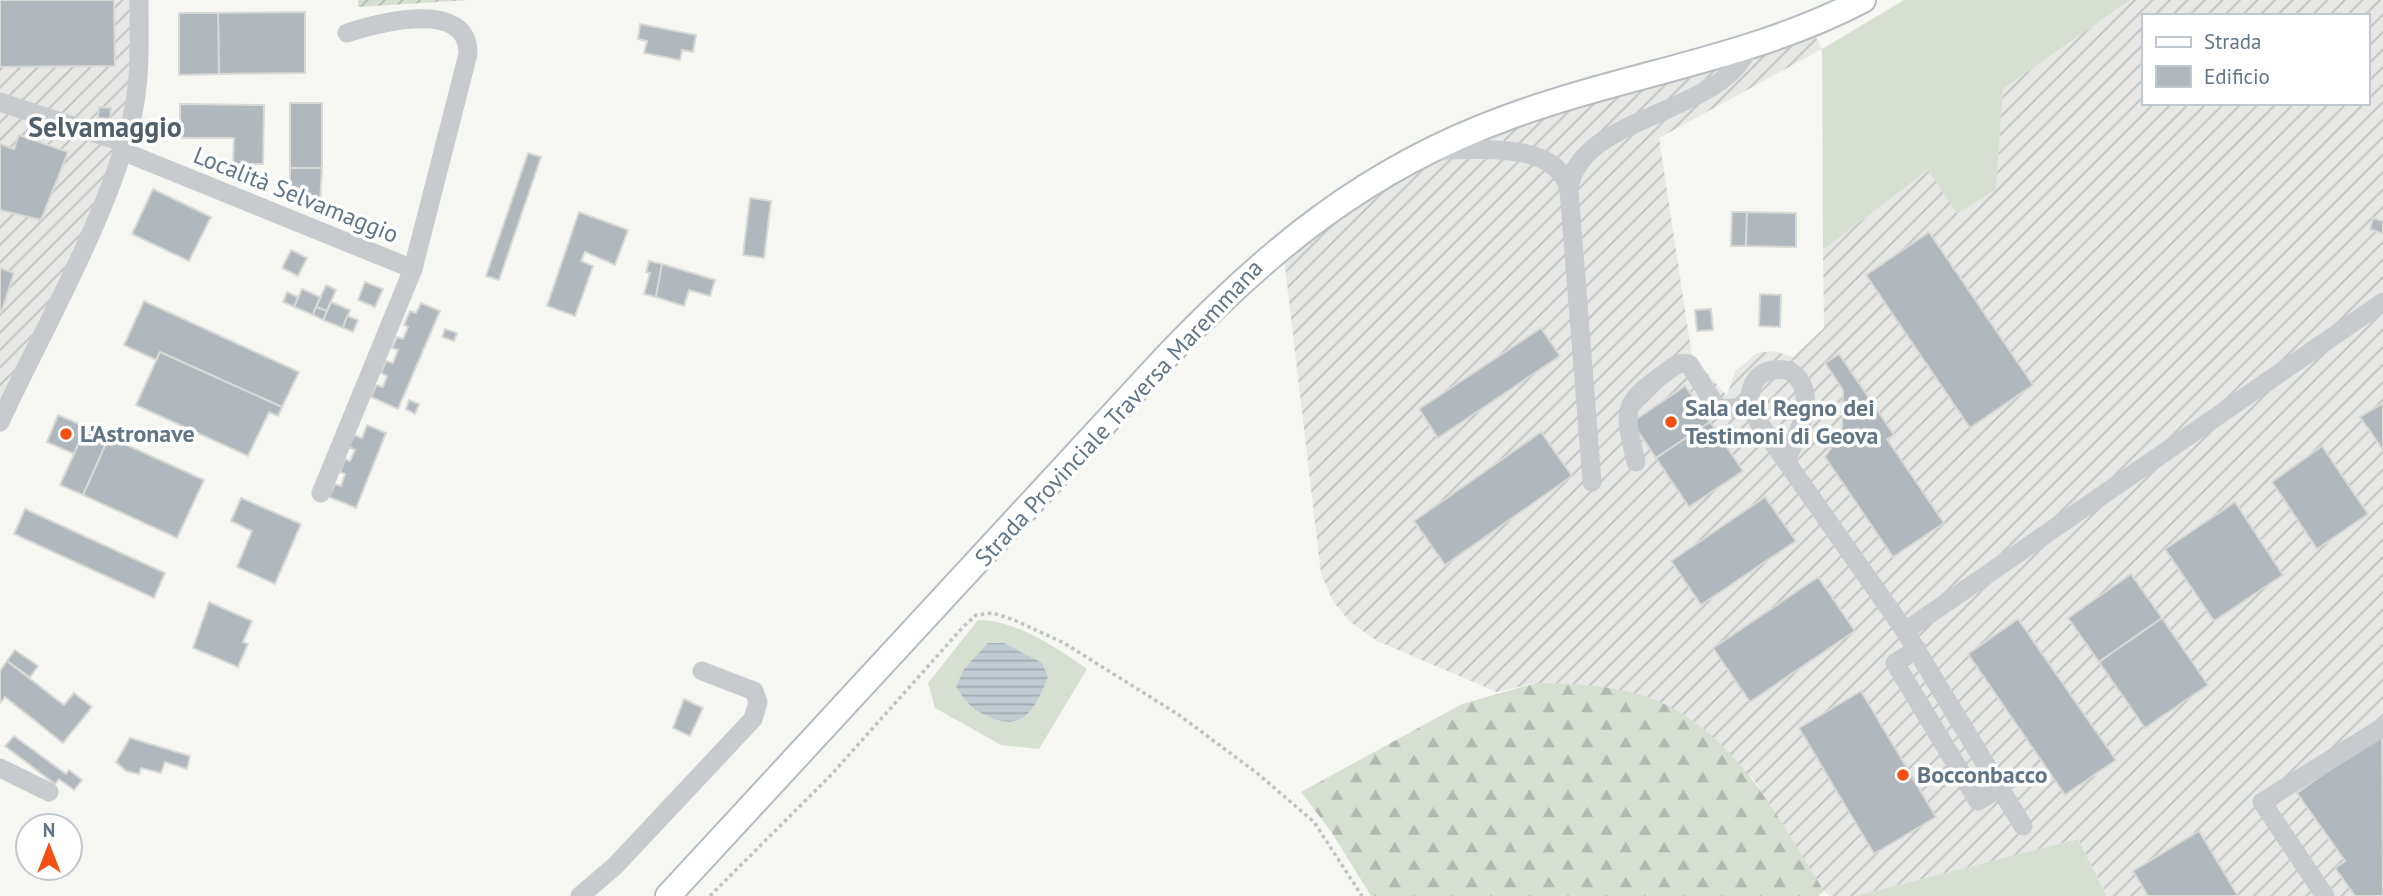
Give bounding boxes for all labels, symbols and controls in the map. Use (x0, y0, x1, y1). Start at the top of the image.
legend (2142, 14, 2369, 105)
text: Strada (2204, 28, 2262, 55)
text: Edificio (2204, 63, 2270, 90)
district label: Selvamaggio (28, 108, 182, 145)
street label: Località Selvamaggio (189, 139, 403, 250)
street label: Strada Provinciale Traversa Maremmana (968, 253, 1269, 573)
place label: Sala del Regno dei Testimoni di Geova (1685, 392, 1878, 451)
marker: Sala del Regno dei Testimoni di Geova (1663, 414, 1679, 430)
place label: L'Astronave (80, 418, 195, 449)
marker: L'Astronave (58, 426, 74, 442)
place label: Bocconbacco (1917, 759, 2048, 790)
marker: Bocconbacco (1895, 767, 1911, 783)
north arrow (14, 812, 84, 882)
text: N (43, 818, 55, 842)

